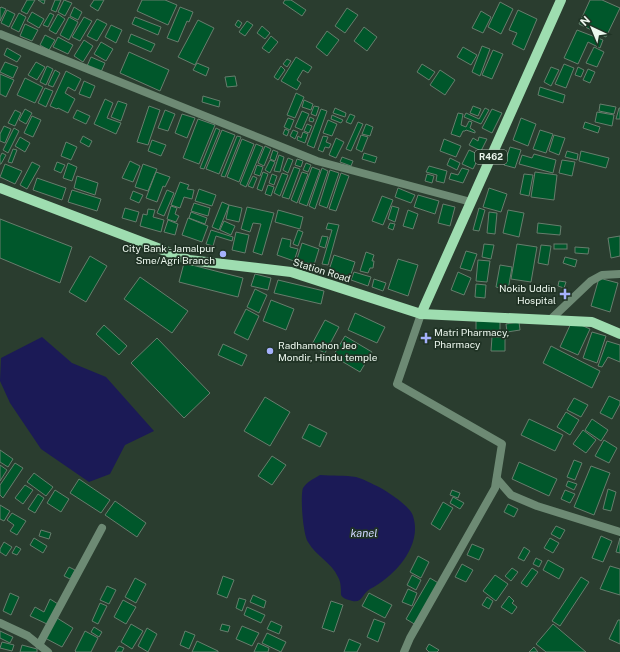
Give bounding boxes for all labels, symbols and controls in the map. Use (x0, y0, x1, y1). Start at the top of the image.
north arrow (572, 8, 612, 48)
text: N (578, 14, 592, 28)
road number: R462 (475, 150, 507, 164)
place label: City Bank - Jamalpur Sme/Agri Branch (122, 242, 215, 266)
marker: City Bank - Jamalpur Sme/Agri Branch (218, 249, 228, 259)
street label: Station Road (292, 256, 352, 284)
place label: Nokib Uddin Hospital (499, 282, 556, 306)
marker: Nokib Uddin Hospital (559, 288, 571, 300)
place label: Matri Pharmacy, Pharmacy (434, 326, 509, 350)
marker: Matri Pharmacy, Pharmacy (421, 333, 431, 343)
place label: Radhamohon Jeo Mondir, Hindu temple (278, 339, 378, 363)
marker: Radhamohon Jeo Mondir, Hindu temple (265, 346, 275, 356)
water label: kanel (350, 527, 378, 539)

